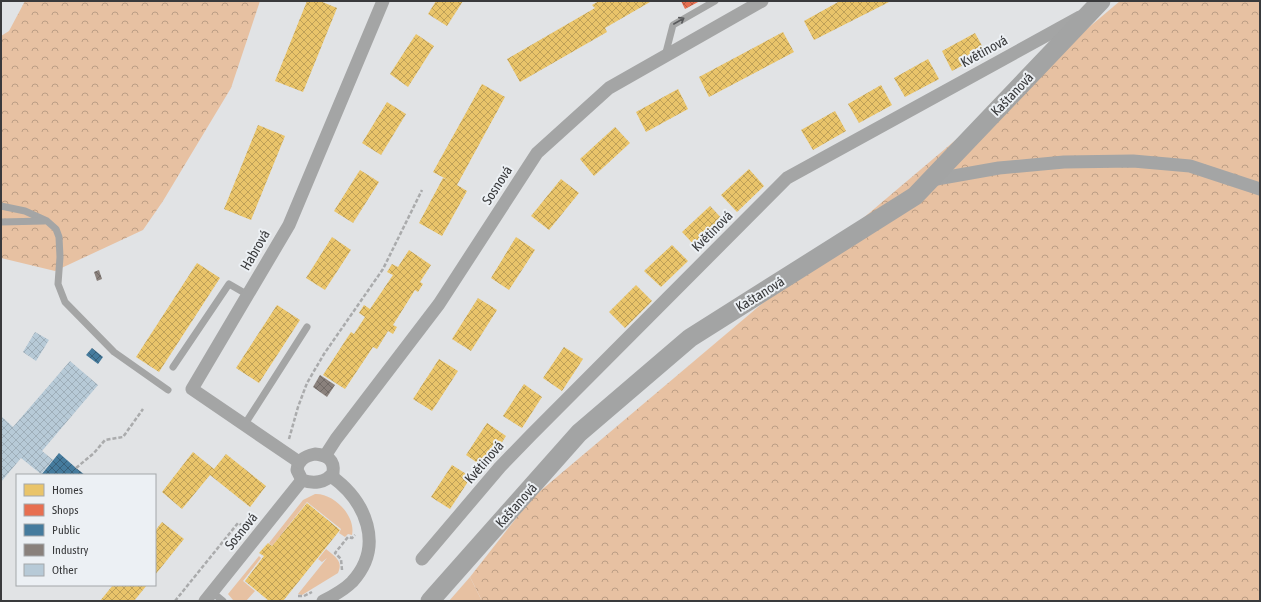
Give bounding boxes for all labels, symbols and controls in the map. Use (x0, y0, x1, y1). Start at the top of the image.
one-way arrow (673, 17, 685, 25)
street label: Květinová (958, 32, 1010, 70)
street label: Kaštanová (988, 69, 1036, 119)
street label: Sosnová (479, 163, 515, 207)
street label: Květinová (688, 207, 736, 255)
street label: Habrová (237, 227, 273, 273)
street label: Kaštanová (733, 273, 787, 315)
street label: Květinová (461, 437, 507, 487)
legend (16, 474, 156, 586)
street label: Kaštanová (492, 480, 540, 530)
text: Homes (52, 483, 83, 497)
text: Shops (52, 503, 78, 517)
street label: Sosnová (221, 509, 261, 553)
text: Public (52, 523, 80, 537)
text: Industry (52, 543, 89, 557)
text: Other (52, 563, 78, 577)

